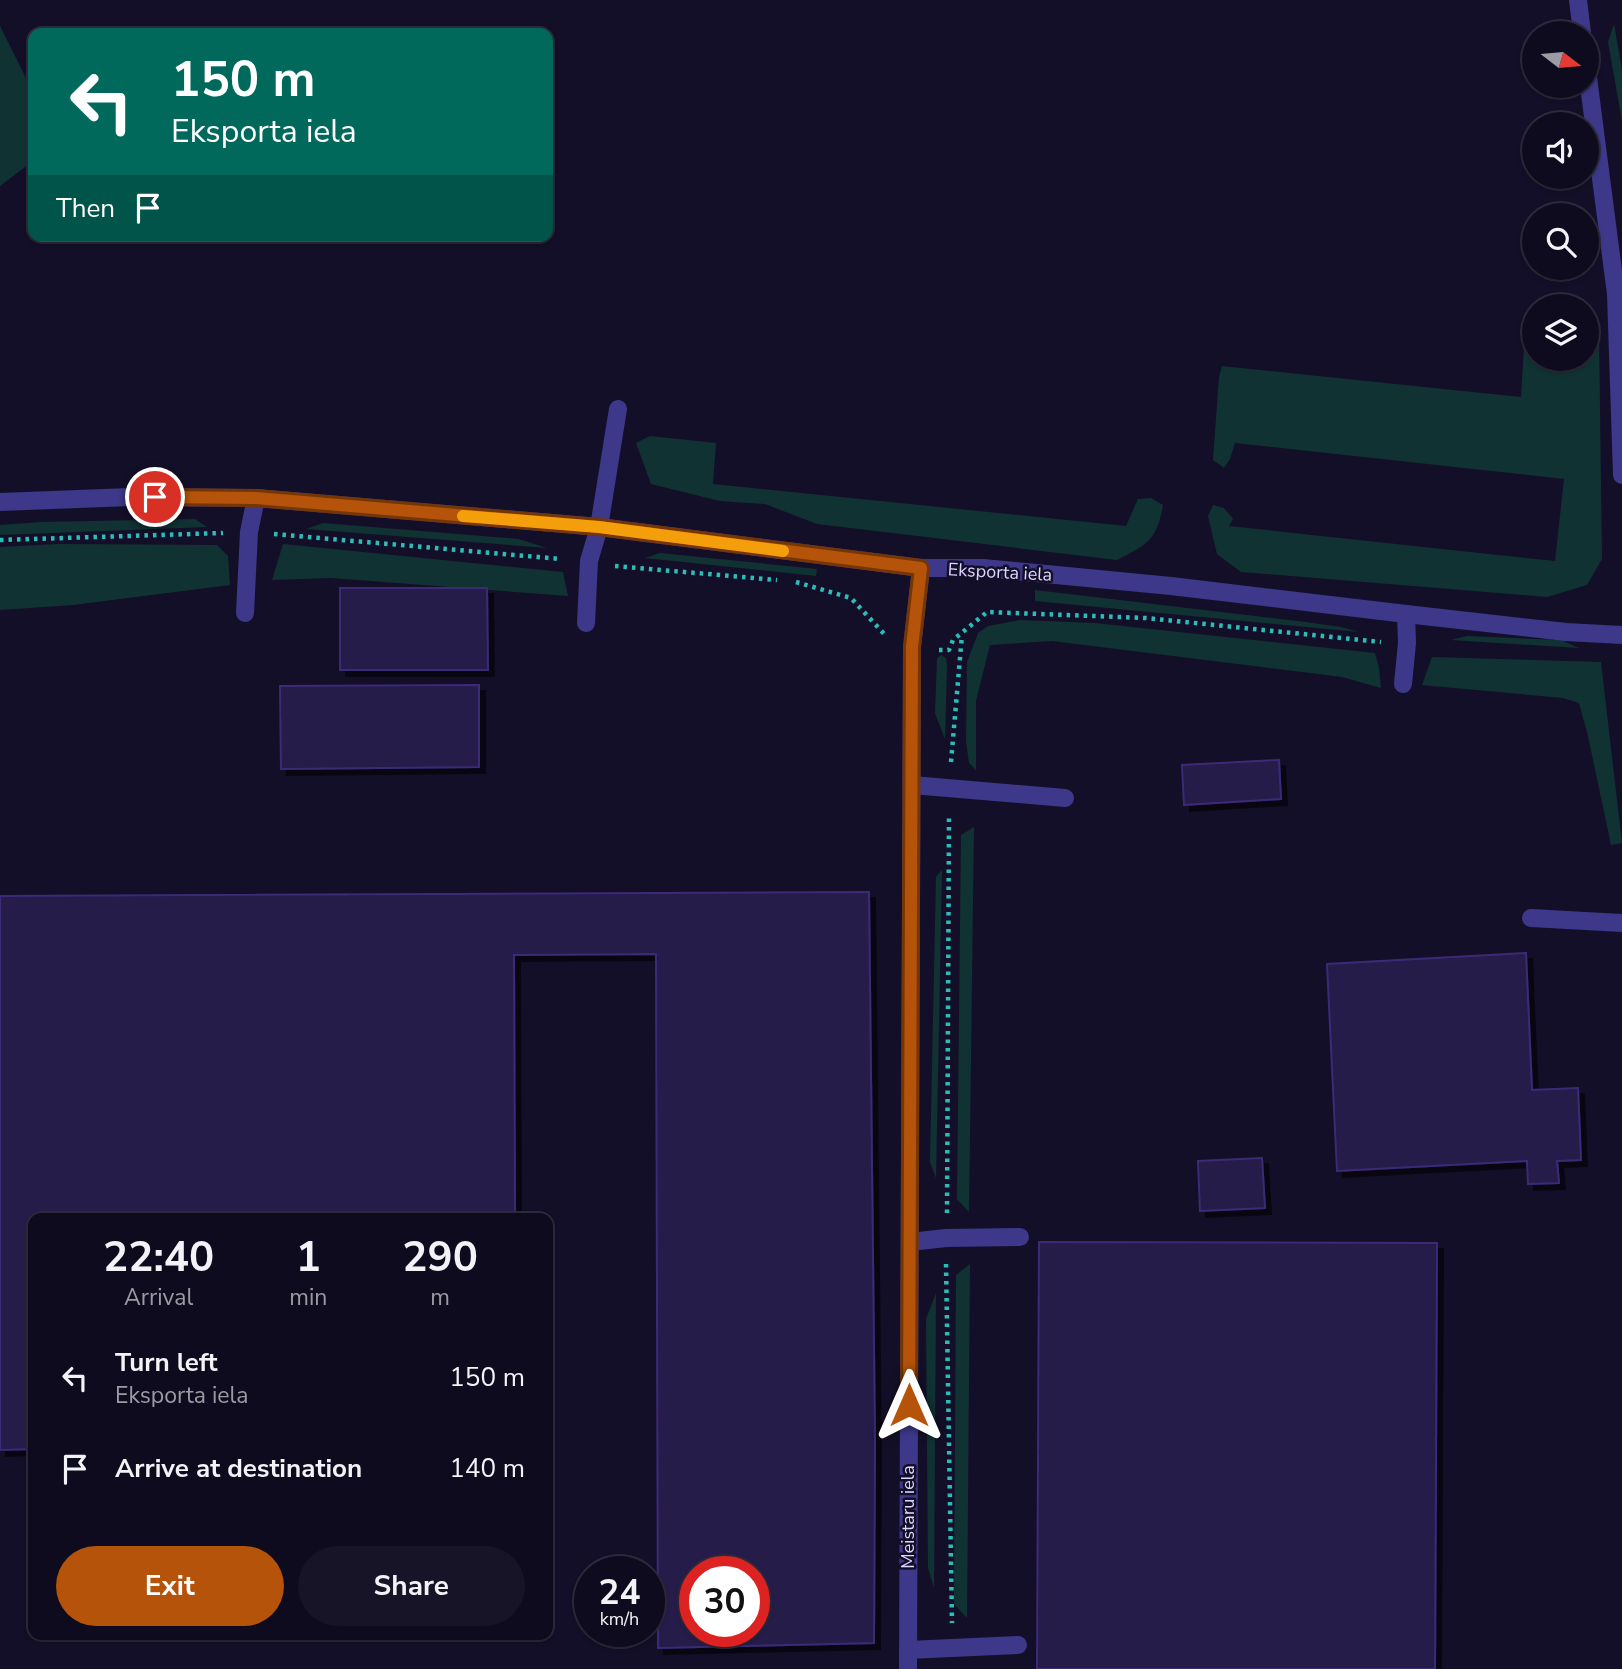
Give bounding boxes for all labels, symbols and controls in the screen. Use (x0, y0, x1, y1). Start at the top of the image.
north arrow (1522, 21, 1600, 98)
map controls (1522, 21, 1599, 371)
text: 150 m (171, 46, 315, 113)
icon: left (56, 56, 147, 147)
text: Eksporta iela (171, 110, 357, 153)
button: sound (1522, 112, 1599, 189)
icon: arrive (129, 189, 167, 227)
text: Then (56, 191, 115, 226)
button: search (1522, 203, 1599, 280)
button: layers (1522, 294, 1599, 371)
pin (125, 467, 185, 527)
icon: arrive (136, 478, 174, 516)
street label: Eksporta iela (947, 557, 1053, 587)
text: 22:40 (103, 1229, 214, 1286)
text: 1 (296, 1229, 321, 1286)
text: 290 (402, 1229, 478, 1286)
text: Arrival (124, 1282, 193, 1313)
text: min (289, 1282, 327, 1313)
text: m (430, 1282, 450, 1313)
text: Turn left (115, 1345, 218, 1380)
icon: left (56, 1359, 94, 1397)
text: 150 m (449, 1360, 525, 1395)
position arrow (872, 1368, 946, 1442)
text: Eksporta iela (115, 1380, 249, 1411)
icon: arrive (56, 1450, 94, 1488)
text: Arrive at destination (115, 1451, 362, 1486)
text: 140 m (449, 1451, 525, 1486)
street label: Meistaru iela (896, 1465, 920, 1569)
button: Exit (56, 1546, 284, 1626)
button: Share (298, 1546, 525, 1626)
speed limit sign: 30 (679, 1556, 770, 1647)
text: 24 (598, 1569, 641, 1616)
text: km/h (600, 1607, 639, 1631)

